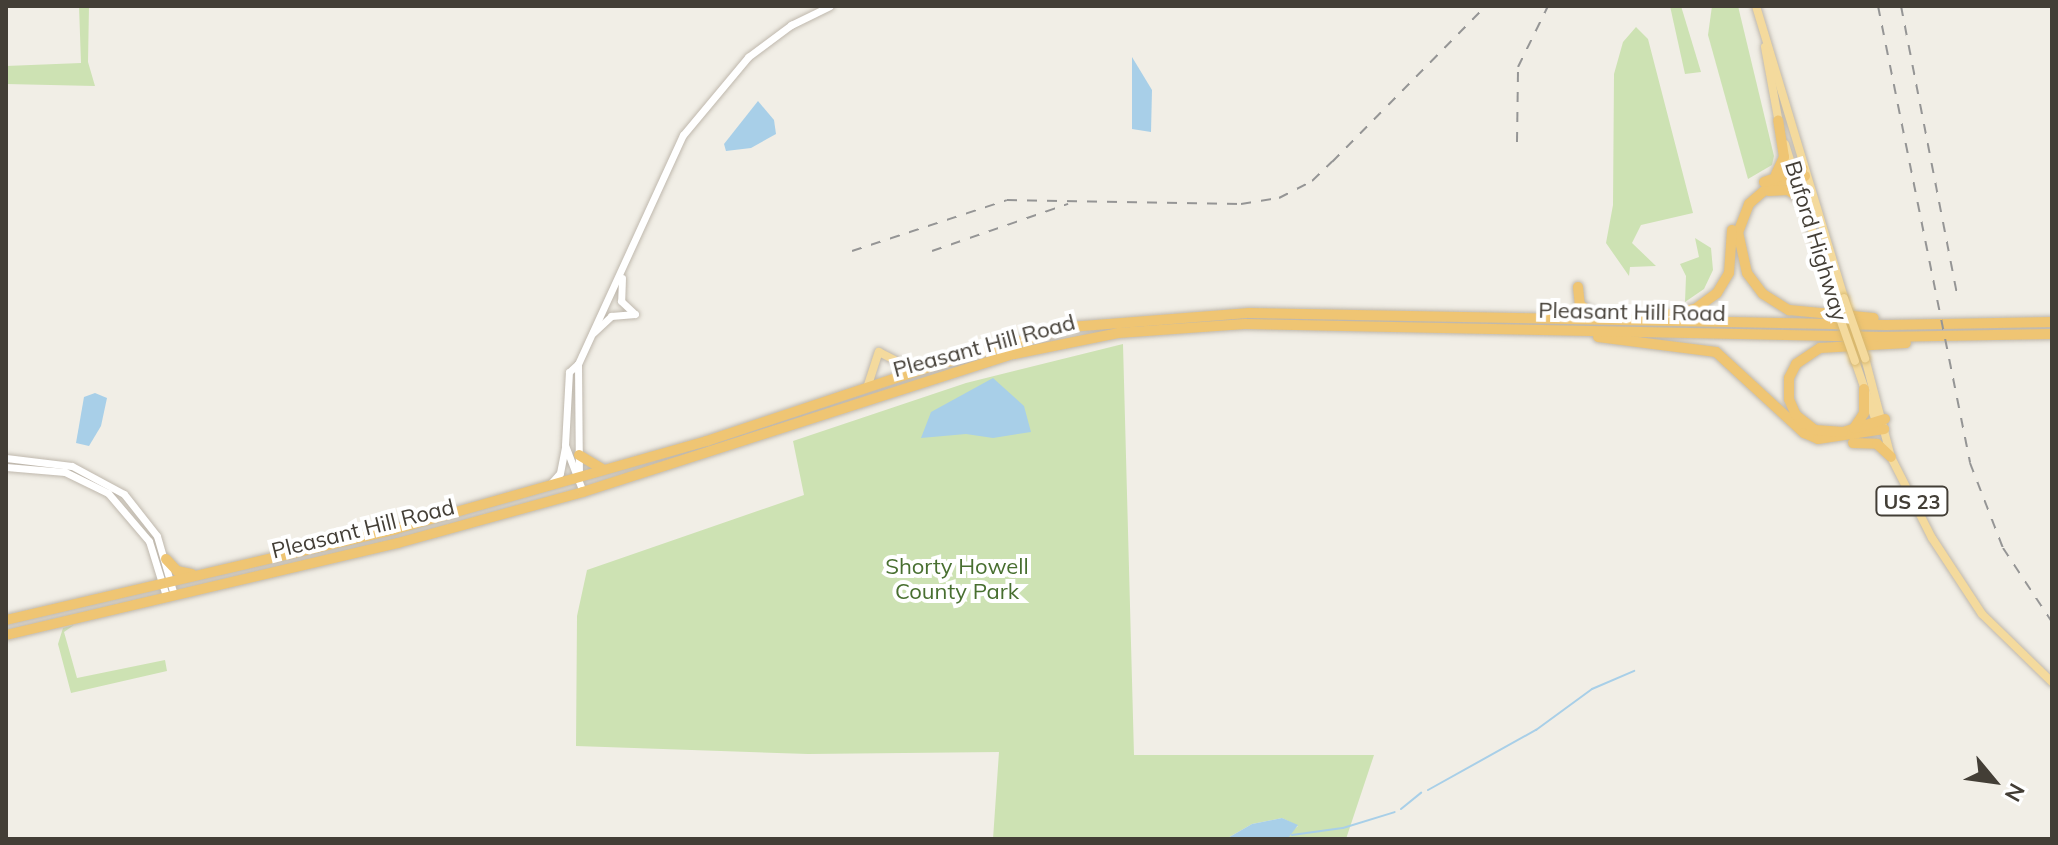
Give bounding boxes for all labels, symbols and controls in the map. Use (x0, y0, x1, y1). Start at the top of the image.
street label: Buford Highway (1779, 158, 1853, 324)
street label: Pleasant Hill Road (1538, 297, 1726, 327)
street label: Pleasant Hill Road (890, 309, 1078, 383)
road number: US 23 (1874, 485, 1950, 517)
street label: Pleasant Hill Road (269, 494, 457, 564)
park label: Shorty Howell County Park (885, 553, 1029, 604)
north arrow (1954, 741, 2034, 821)
text: N (1999, 779, 2031, 807)

